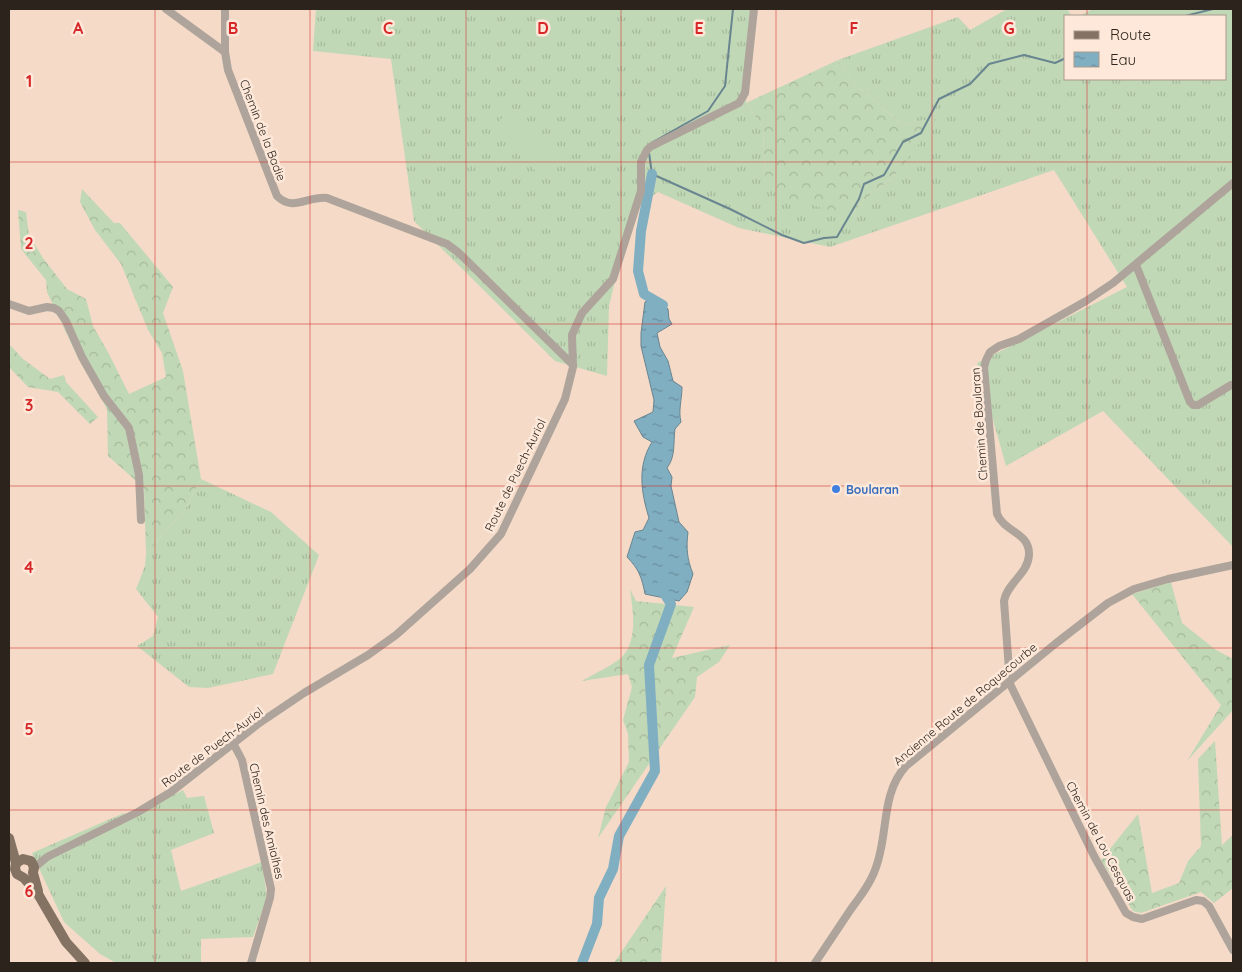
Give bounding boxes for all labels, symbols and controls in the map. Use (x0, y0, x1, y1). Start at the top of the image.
legend (1064, 15, 1227, 80)
text: A (73, 18, 84, 38)
text: B (228, 18, 238, 38)
text: C (383, 18, 393, 38)
text: D (537, 18, 549, 38)
text: E (694, 18, 704, 38)
text: F (850, 18, 859, 38)
text: G (1003, 18, 1015, 38)
text: Route (1110, 25, 1151, 44)
text: Eau (1110, 50, 1136, 69)
text: 1 (26, 71, 32, 91)
street label: Chemin de la Badie (237, 77, 289, 183)
text: 2 (24, 233, 34, 253)
street label: Chemin de Boularan (968, 367, 990, 481)
text: 3 (25, 395, 33, 415)
street label: Route de Puech-Auriol (481, 416, 549, 534)
place label: Boularan (846, 482, 899, 497)
marker: Boularan (830, 483, 842, 495)
text: 4 (24, 557, 34, 577)
street label: Ancienne Route de Roquecourbe (890, 639, 1040, 768)
street label: Route de Puech-Auriol (158, 704, 266, 790)
text: 5 (24, 719, 34, 739)
street label: Chemin des Amialhes (246, 762, 288, 881)
street label: Chemin de Lou Cesquas (1063, 779, 1139, 904)
text: 6 (25, 881, 34, 901)

